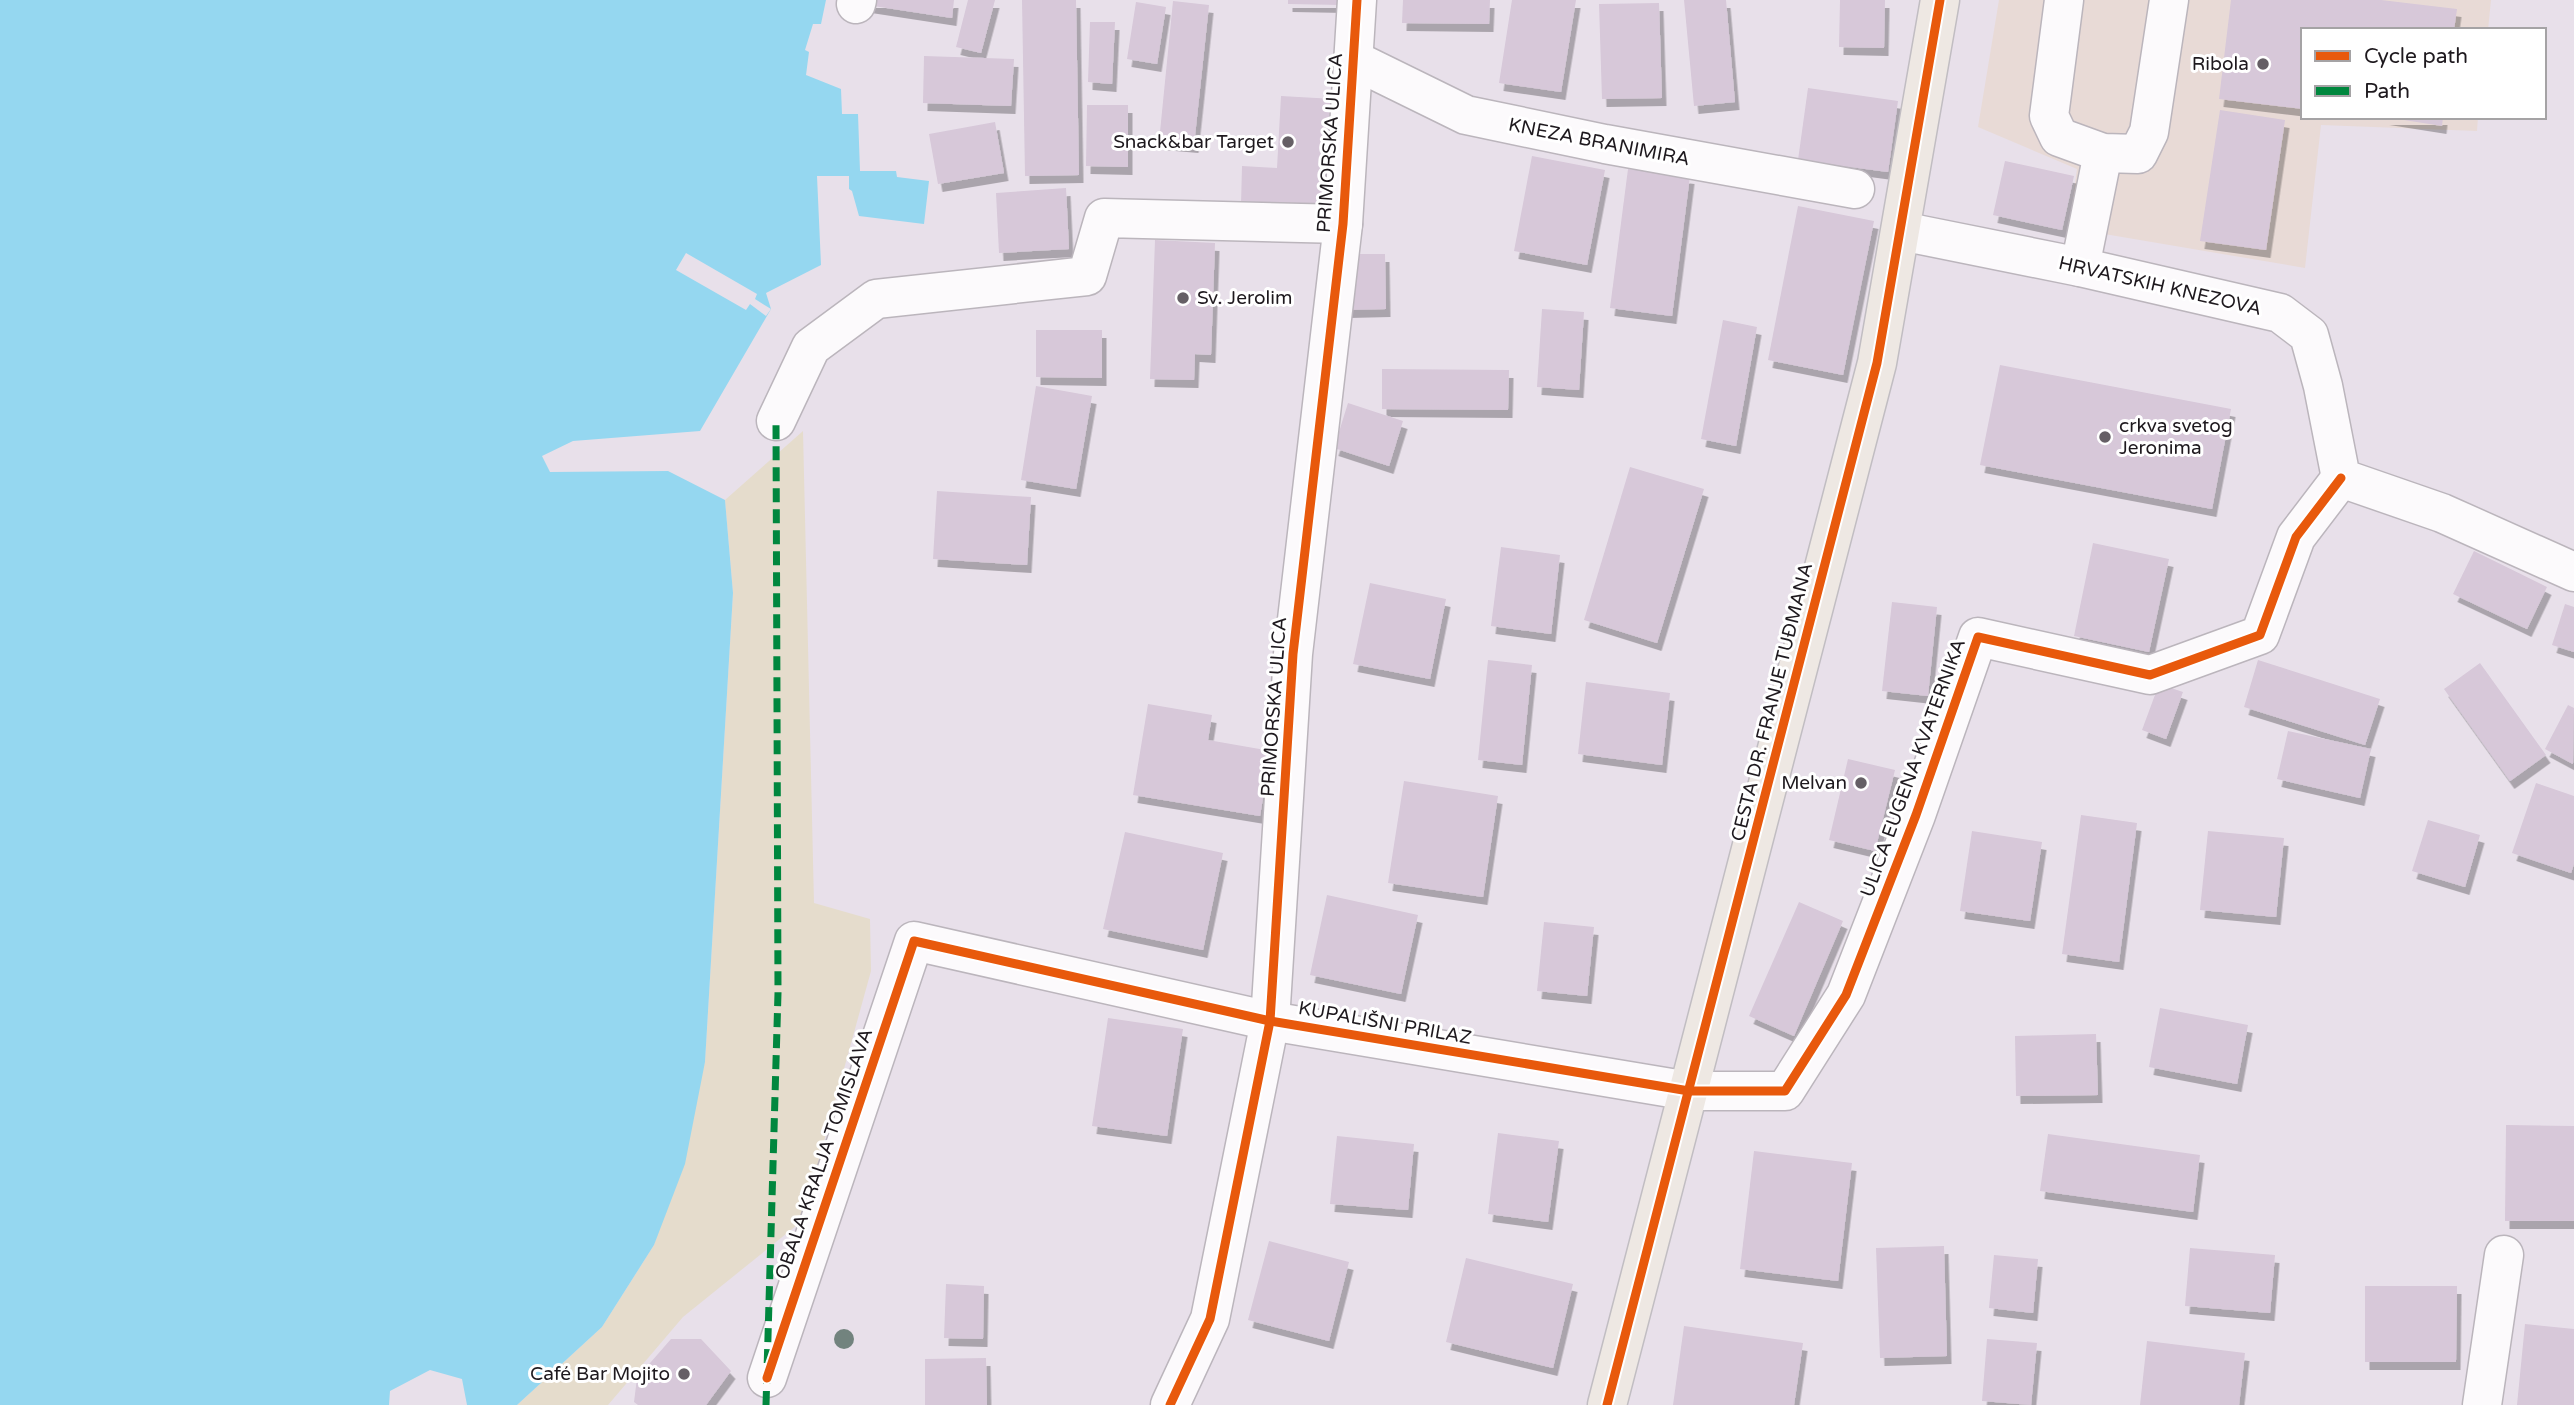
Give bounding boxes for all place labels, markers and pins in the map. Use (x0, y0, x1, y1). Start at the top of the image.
place label: Ribola (2192, 53, 2249, 75)
marker: Ribola (2255, 56, 2271, 72)
place label: Snack&bar Target (1113, 131, 1274, 153)
marker: Snack&bar Target (1280, 134, 1296, 150)
place label: Sv. Jerolim (1197, 287, 1292, 309)
marker: Sv. Jerolim (1175, 290, 1191, 306)
place label: crkva svetog Jeronima (2119, 415, 2233, 459)
marker: crkva svetog Jeronima (2097, 429, 2113, 445)
place label: Melvan (1781, 772, 1847, 794)
marker: Melvan (1853, 775, 1869, 791)
place label: Café Bar Mojito (530, 1363, 670, 1385)
marker: Café Bar Mojito (676, 1366, 692, 1382)

